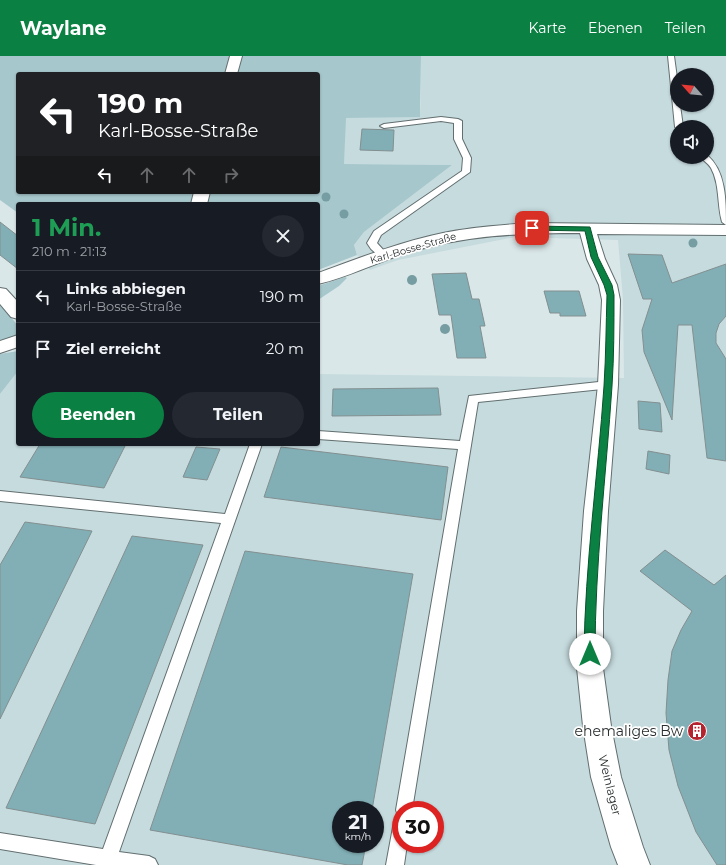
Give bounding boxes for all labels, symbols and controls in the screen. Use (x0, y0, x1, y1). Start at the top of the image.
text: Waylane (20, 17, 107, 40)
text: Karte (528, 19, 566, 37)
text: Ebenen (588, 19, 643, 37)
text: Teilen (665, 19, 706, 37)
north arrow (670, 68, 714, 112)
map controls (670, 68, 714, 164)
text: 190 m (98, 86, 183, 120)
icon: left (32, 88, 84, 140)
text: Karl-Bosse-Straße (98, 120, 258, 142)
button: sound (670, 120, 714, 164)
icon: left (94, 164, 116, 186)
icon: ahead (136, 164, 158, 186)
icon: ahead (178, 164, 200, 186)
icon: right (220, 164, 242, 186)
pin (515, 211, 549, 245)
text: 1 Min. (32, 213, 101, 242)
button: close (262, 215, 304, 257)
icon: arrive (521, 217, 543, 239)
street label: Karl-Bosse-Straße (368, 229, 458, 267)
text: 210 m · 21:13 (32, 243, 107, 259)
text: Links abbiegen (66, 279, 186, 298)
icon: left (32, 286, 54, 308)
text: 190 m (260, 287, 304, 306)
text: Karl-Bosse-Straße (66, 298, 182, 314)
icon: arrive (32, 338, 54, 360)
text: Ziel erreicht (66, 339, 161, 358)
text: 20 m (266, 339, 304, 358)
button: Beenden (32, 392, 164, 438)
button: Teilen (172, 392, 304, 438)
position arrow (569, 633, 611, 675)
building icon: ehemaliges Bw (686, 720, 708, 742)
place label: ehemaliges Bw (575, 722, 684, 740)
street label: Weinlager (595, 753, 625, 817)
speed limit sign: 30 (392, 801, 444, 853)
text: 21 (348, 810, 368, 834)
text: km/h (345, 830, 371, 843)

